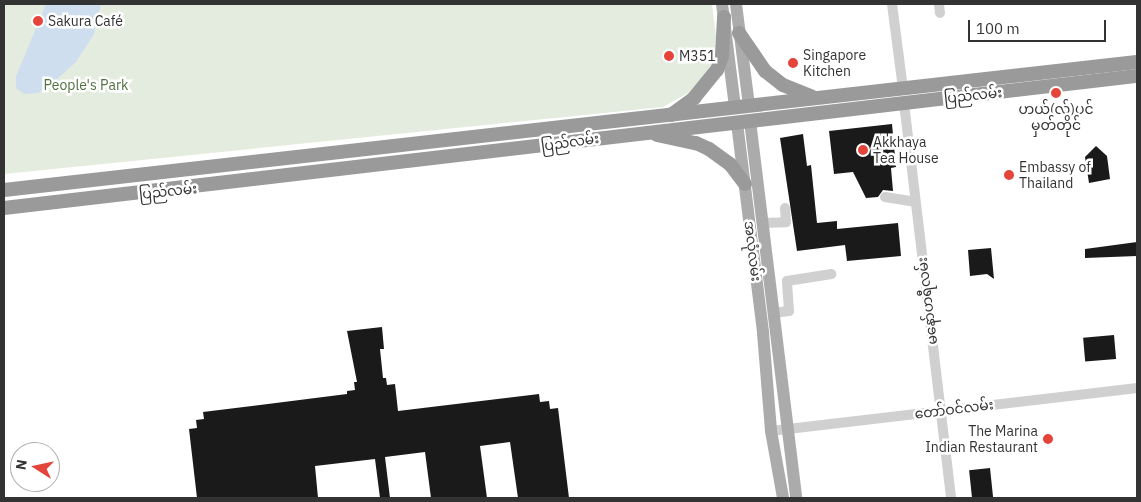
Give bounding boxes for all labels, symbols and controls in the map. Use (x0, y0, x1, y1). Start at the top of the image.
scale bar (971, 10, 1108, 42)
place label: Sakura Café (48, 13, 123, 29)
marker: Sakura Café (32, 15, 44, 27)
text: 100 m (976, 19, 1020, 38)
place label: Singapore Kitchen (803, 47, 866, 80)
place label: M351 (679, 48, 716, 64)
marker: M351 (663, 50, 675, 62)
marker: Singapore Kitchen (787, 57, 799, 69)
park label: People's Park (44, 77, 128, 93)
street label: ပြည်လမ်း (943, 84, 1003, 106)
marker: ဟယ်(လ်)ပင် မှတ်တိုင် (1050, 87, 1062, 99)
place label: ဟယ်(လ်)ပင် မှတ်တိုင် (1018, 101, 1094, 134)
street label: ပြည်လမ်း (540, 130, 600, 154)
place label: Akkhaya Tea House (873, 134, 939, 166)
marker: Akkhaya Tea House (857, 144, 869, 156)
place label: Embassy of Thailand (1019, 159, 1091, 192)
marker: Embassy of Thailand (1003, 169, 1015, 181)
street label: ပြည်လမ်း (138, 180, 198, 202)
street label: အလုံလမ်း (741, 220, 765, 282)
street label: မနော်ဟရီလမ်း (913, 256, 941, 346)
street label: တော်ဝင်လမ်း (914, 396, 994, 422)
place label: The Marina Indian Restaurant (925, 423, 1038, 456)
marker: The Marina Indian Restaurant (1042, 433, 1054, 445)
north arrow (10, 442, 60, 492)
text: N (11, 458, 31, 471)

